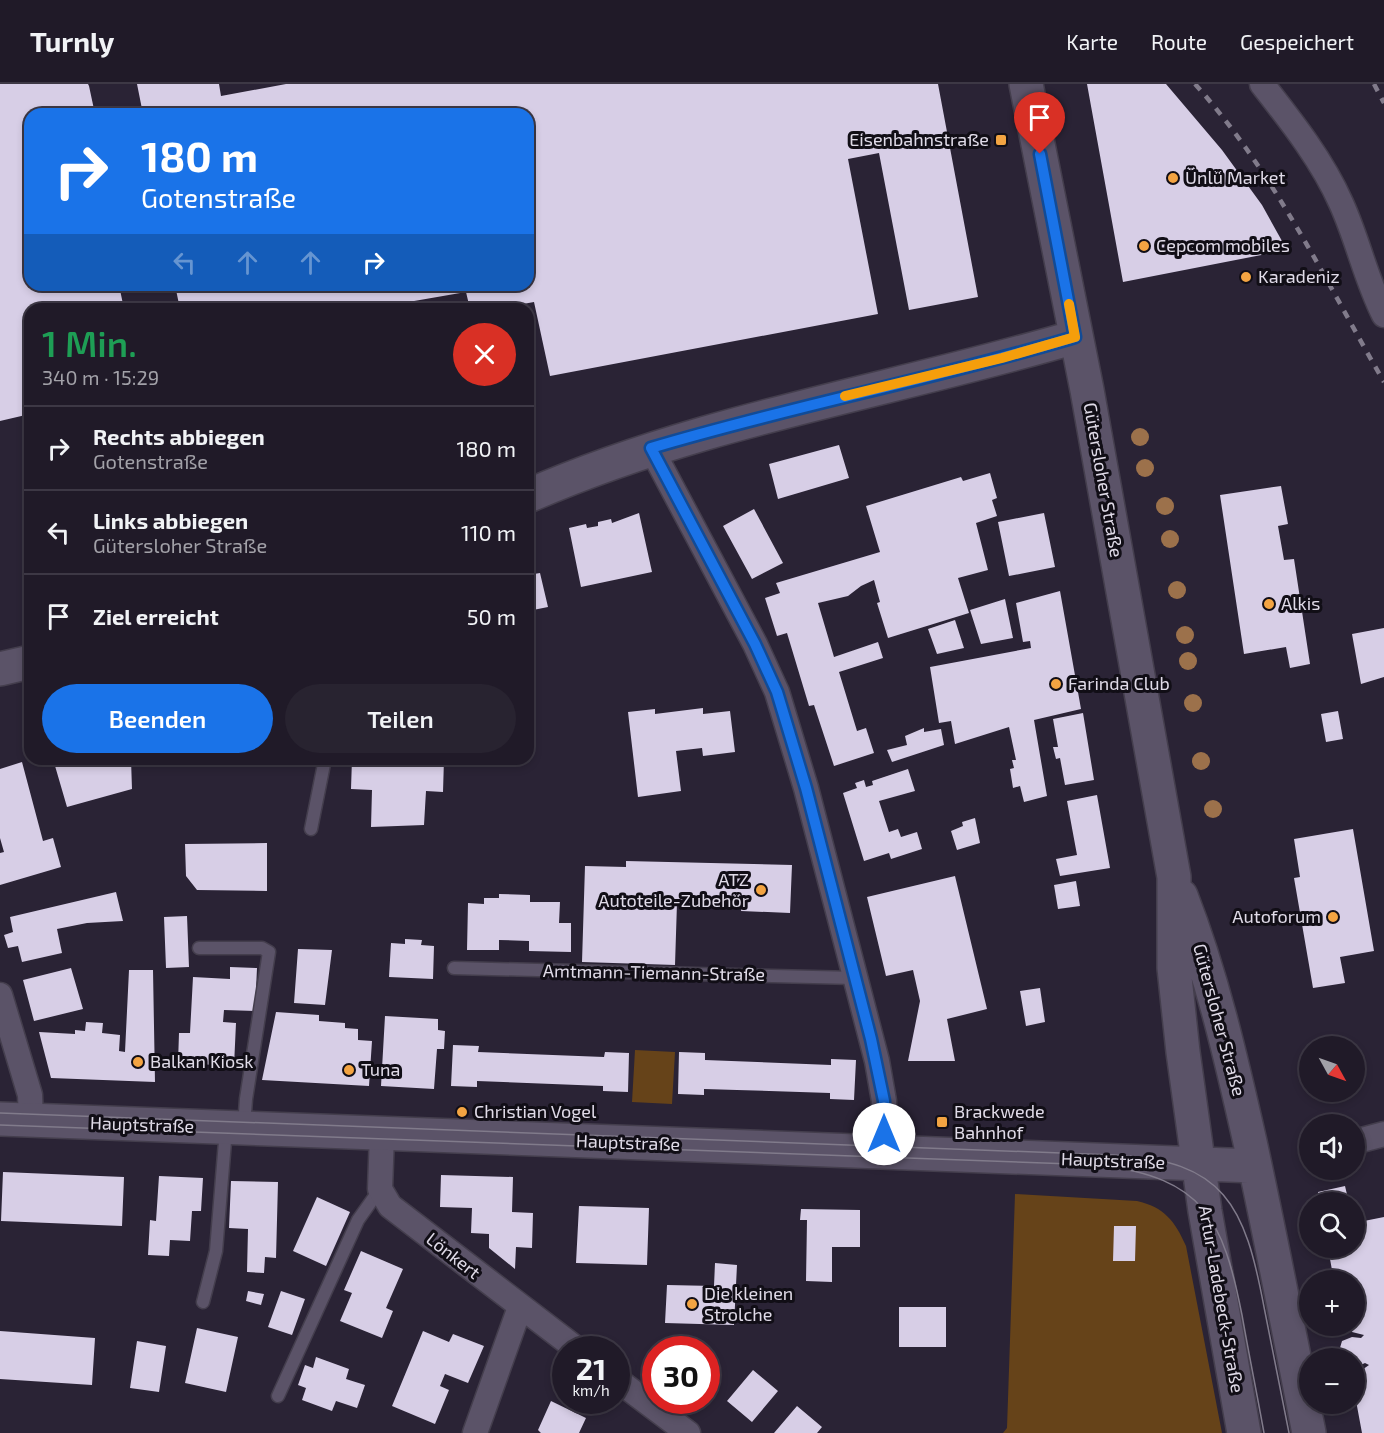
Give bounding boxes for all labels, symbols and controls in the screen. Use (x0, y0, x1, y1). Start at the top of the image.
text: Turnly (30, 24, 114, 58)
text: Karte (1066, 29, 1118, 54)
text: Route (1151, 29, 1207, 54)
text: Gespeichert (1240, 29, 1354, 54)
pin (1014, 92, 1065, 154)
icon: arrive (1023, 101, 1056, 134)
place label: Eisenbahnstraße (849, 128, 989, 150)
text: 180 m (141, 130, 258, 180)
icon: right (42, 132, 120, 210)
marker: Eisenbahnstraße (994, 133, 1008, 147)
place label: Ünlü Market (1185, 166, 1286, 188)
marker: Ünlü Market (1166, 171, 1180, 185)
text: Gotenstraße (141, 181, 296, 213)
place label: Cepcom mobiles (1156, 234, 1290, 256)
marker: Cepcom mobiles (1137, 239, 1151, 253)
icon: left (168, 246, 201, 279)
icon: ahead (231, 246, 264, 279)
icon: ahead (294, 246, 327, 279)
icon: right (357, 246, 390, 279)
place label: Karadeniz (1258, 265, 1340, 287)
marker: Karadeniz (1239, 270, 1253, 284)
text: 1 Min. (42, 321, 137, 364)
button: close (453, 323, 516, 386)
text: 340 m · 15:29 (42, 365, 159, 389)
street label: Gütersloher Straße (1080, 401, 1128, 559)
text: Rechts abbiegen (93, 423, 265, 449)
icon: right (42, 432, 75, 465)
text: 180 m (456, 435, 516, 461)
text: Gotenstraße (93, 449, 208, 473)
text: Links abbiegen (93, 507, 248, 533)
icon: left (42, 516, 75, 549)
text: 110 m (461, 519, 516, 545)
text: Gütersloher Straße (93, 533, 267, 557)
place label: Alkis (1281, 592, 1320, 614)
marker: Alkis (1262, 597, 1276, 611)
icon: arrive (42, 600, 75, 633)
text: Ziel erreicht (93, 603, 219, 629)
text: 50 m (467, 603, 516, 629)
place label: Farinda Club (1068, 672, 1170, 694)
marker: Farinda Club (1049, 677, 1063, 691)
button: Beenden (42, 684, 273, 753)
button: Teilen (285, 684, 516, 753)
place label: ATZ Autoteile-Zubehör (598, 868, 749, 911)
marker: ATZ Autoteile-Zubehör (754, 883, 768, 897)
place label: Autoforum (1232, 905, 1321, 927)
marker: Autoforum (1326, 910, 1340, 924)
street label: Gütersloher Straße (1189, 941, 1251, 1098)
street label: Amtmann-Tiemann-Straße (543, 959, 765, 985)
north arrow (1299, 1036, 1365, 1102)
map controls (1299, 1036, 1365, 1414)
place label: Balkan Kiosk (150, 1050, 254, 1072)
marker: Balkan Kiosk (131, 1055, 145, 1069)
place label: Tuna (361, 1058, 400, 1080)
marker: Tuna (342, 1063, 356, 1077)
place label: Christian Vogel (474, 1100, 597, 1122)
place label: Brackwede Bahnhof (954, 1100, 1045, 1143)
position arrow (852, 1102, 916, 1166)
marker: Christian Vogel (455, 1105, 469, 1119)
street label: Hauptstraße (89, 1111, 195, 1137)
button: sound (1299, 1114, 1365, 1180)
marker: Brackwede Bahnhof (935, 1115, 949, 1129)
street label: Hauptstraße (575, 1129, 681, 1155)
street label: Hauptstraße (1060, 1147, 1166, 1173)
button: search (1299, 1192, 1365, 1258)
street label: Artur-Ladebeck-Straße (1195, 1203, 1249, 1394)
street label: Lönkert (422, 1227, 485, 1283)
button: + (1299, 1270, 1365, 1336)
place label: Die kleinen Strolche (704, 1282, 793, 1325)
marker: Die kleinen Strolche (685, 1297, 699, 1311)
speed limit sign: 30 (642, 1336, 720, 1414)
button: − (1299, 1348, 1365, 1414)
text: 21 (576, 1350, 606, 1386)
text: km/h (572, 1381, 610, 1399)

